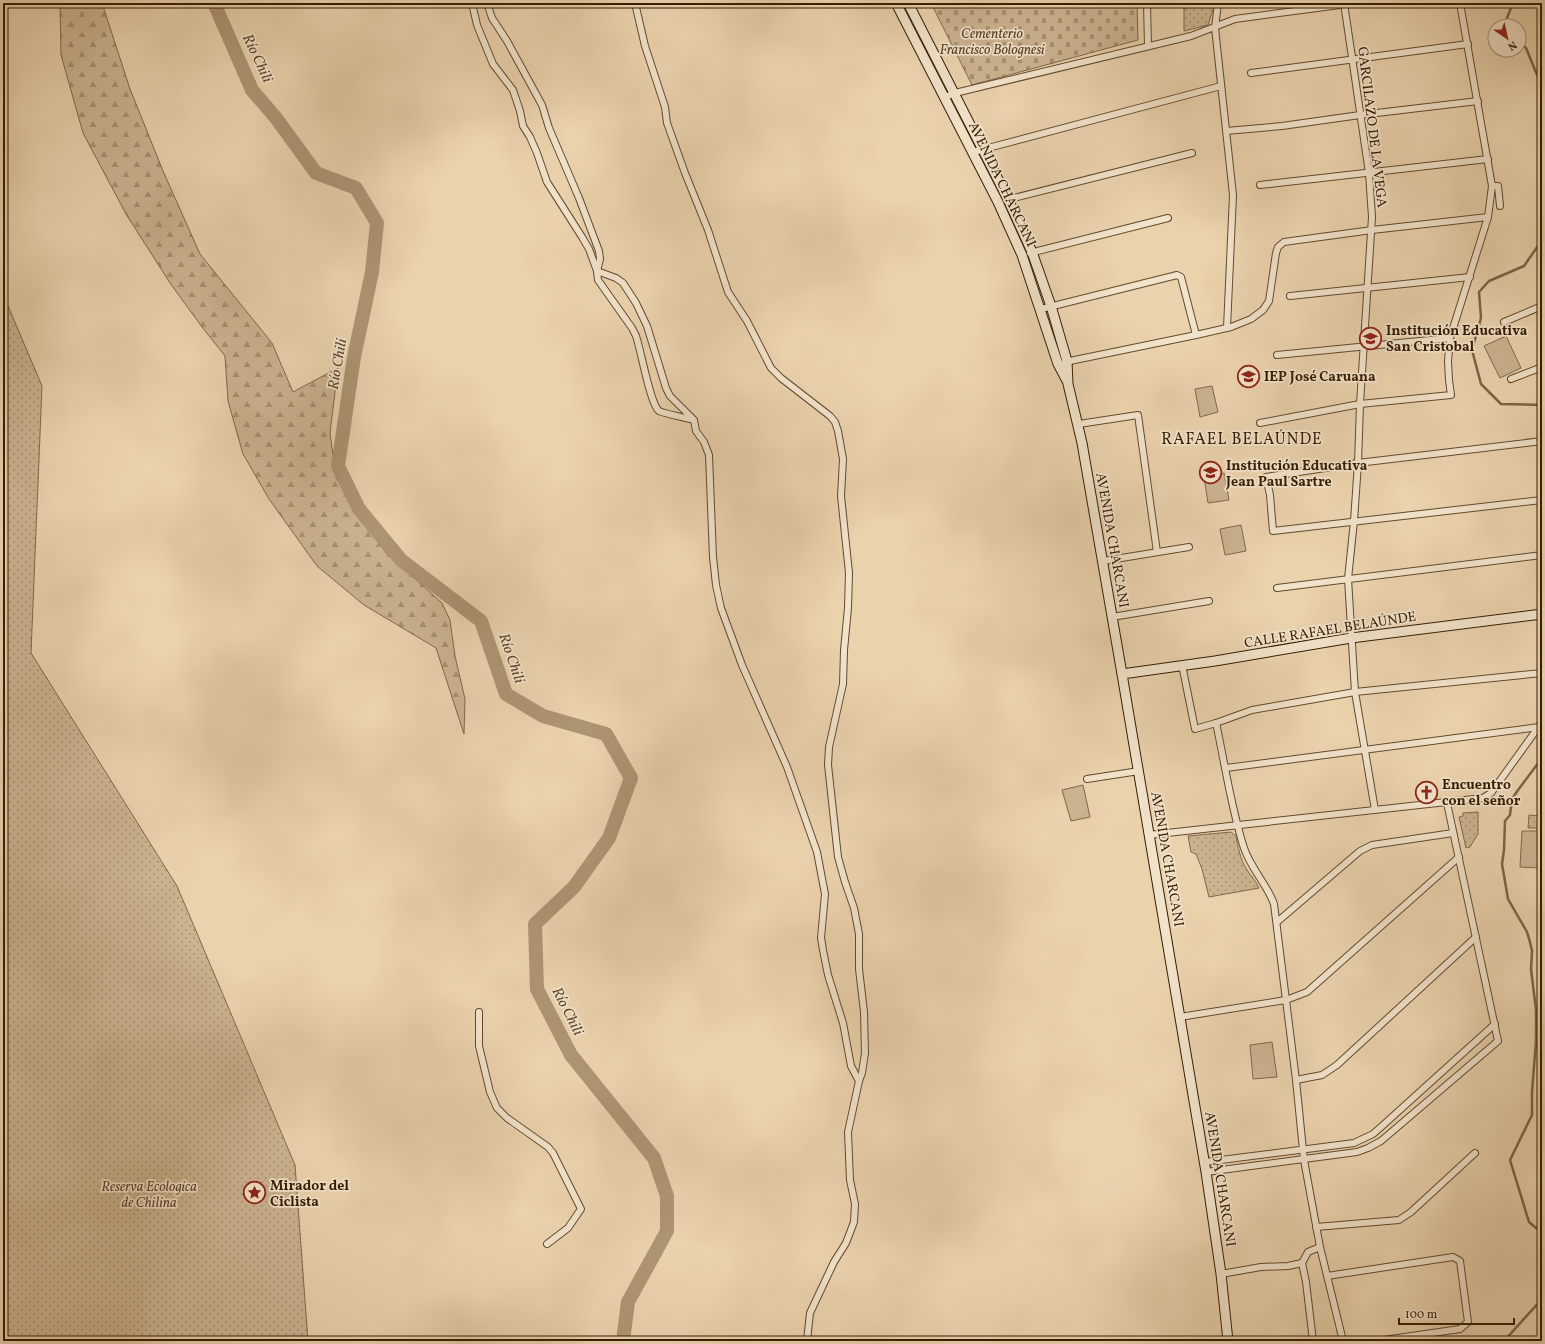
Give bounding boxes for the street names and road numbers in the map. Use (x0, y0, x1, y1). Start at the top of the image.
street label: GARCILAZO DE LA VEGA (1352, 46, 1391, 209)
street label: AVENIDA CHARCANI (963, 119, 1040, 250)
street label: AVENIDA CHARCANI (1090, 471, 1133, 609)
street label: CALLE RAFAEL BELAÚNDE (1243, 607, 1418, 653)
street label: AVENIDA CHARCANI (1145, 790, 1188, 928)
street label: AVENIDA CHARCANI (1199, 1110, 1240, 1248)

